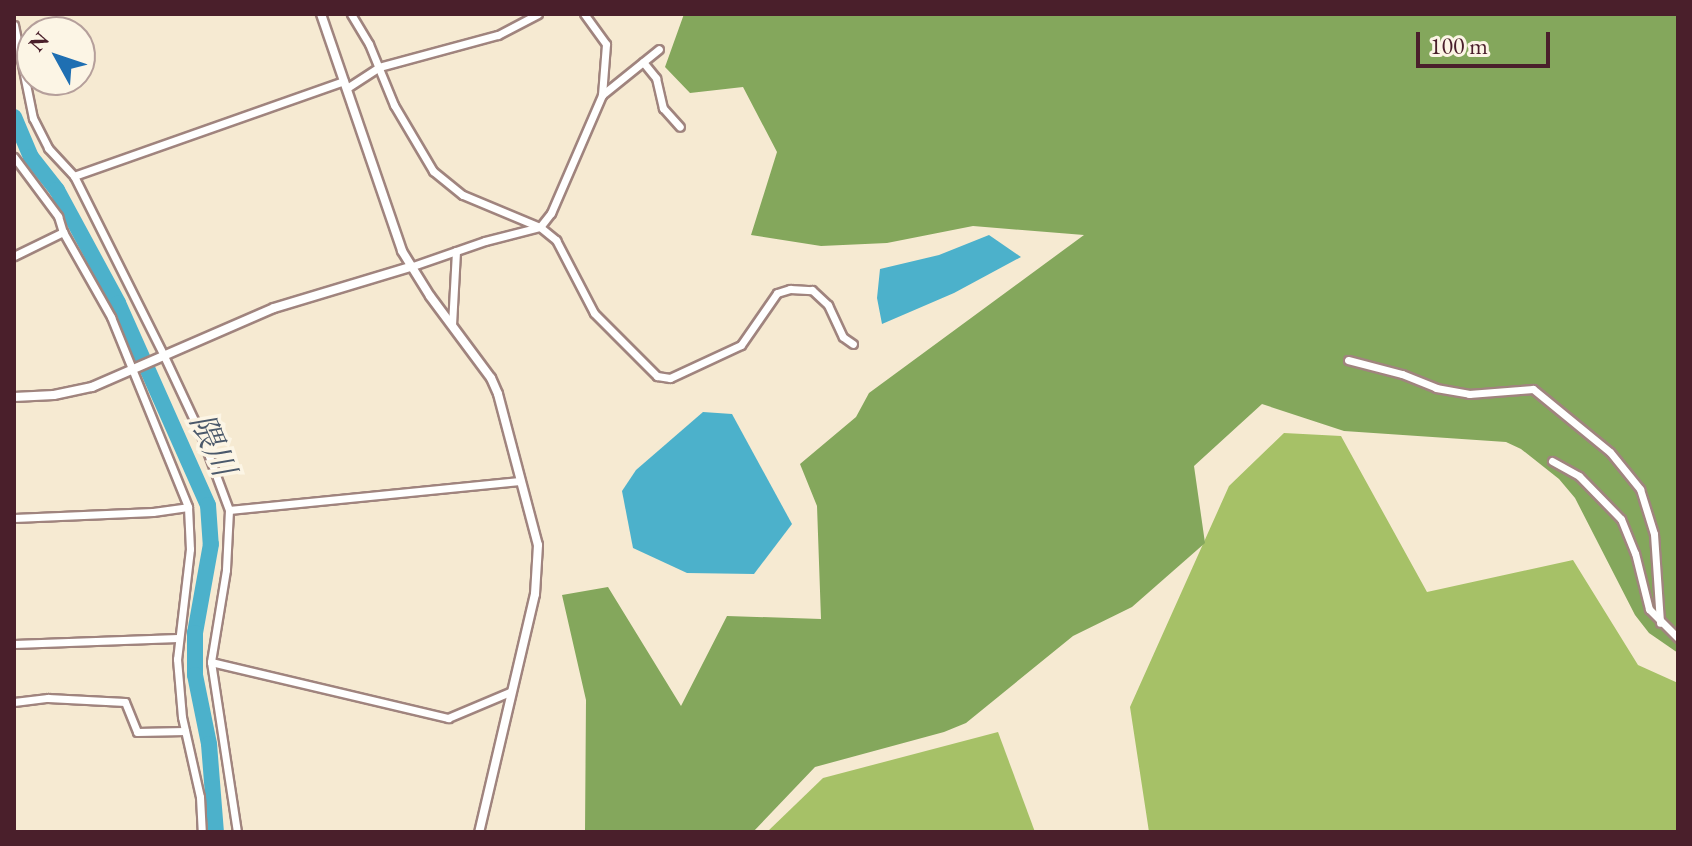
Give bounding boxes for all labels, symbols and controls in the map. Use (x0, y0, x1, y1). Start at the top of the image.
north arrow (16, 16, 96, 96)
scale bar (1420, 16, 1554, 66)
text: N (22, 25, 56, 58)
text: 100 m (1430, 30, 1488, 61)
water label: 隈川 (182, 408, 244, 482)

